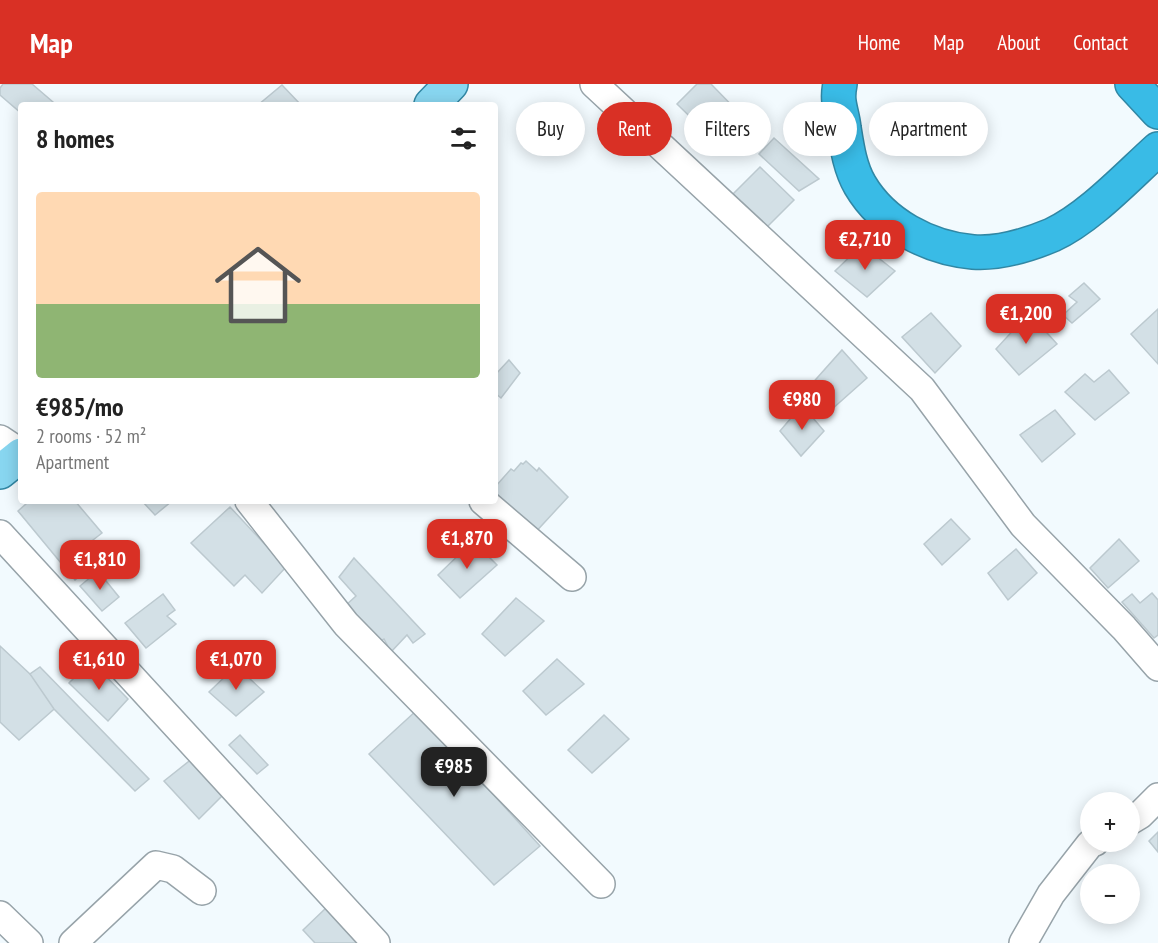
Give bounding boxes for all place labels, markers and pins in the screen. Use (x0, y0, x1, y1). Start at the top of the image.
pin: €2,710 (816, 220, 914, 271)
pin: €1,200 (977, 294, 1075, 345)
pin: €980 (766, 380, 838, 431)
pin: €1,870 (418, 519, 516, 570)
pin: €1,810 (51, 540, 149, 591)
pin: €1,610 (50, 640, 148, 691)
pin: €1,070 (187, 640, 285, 691)
pin: €985 (418, 747, 490, 798)

